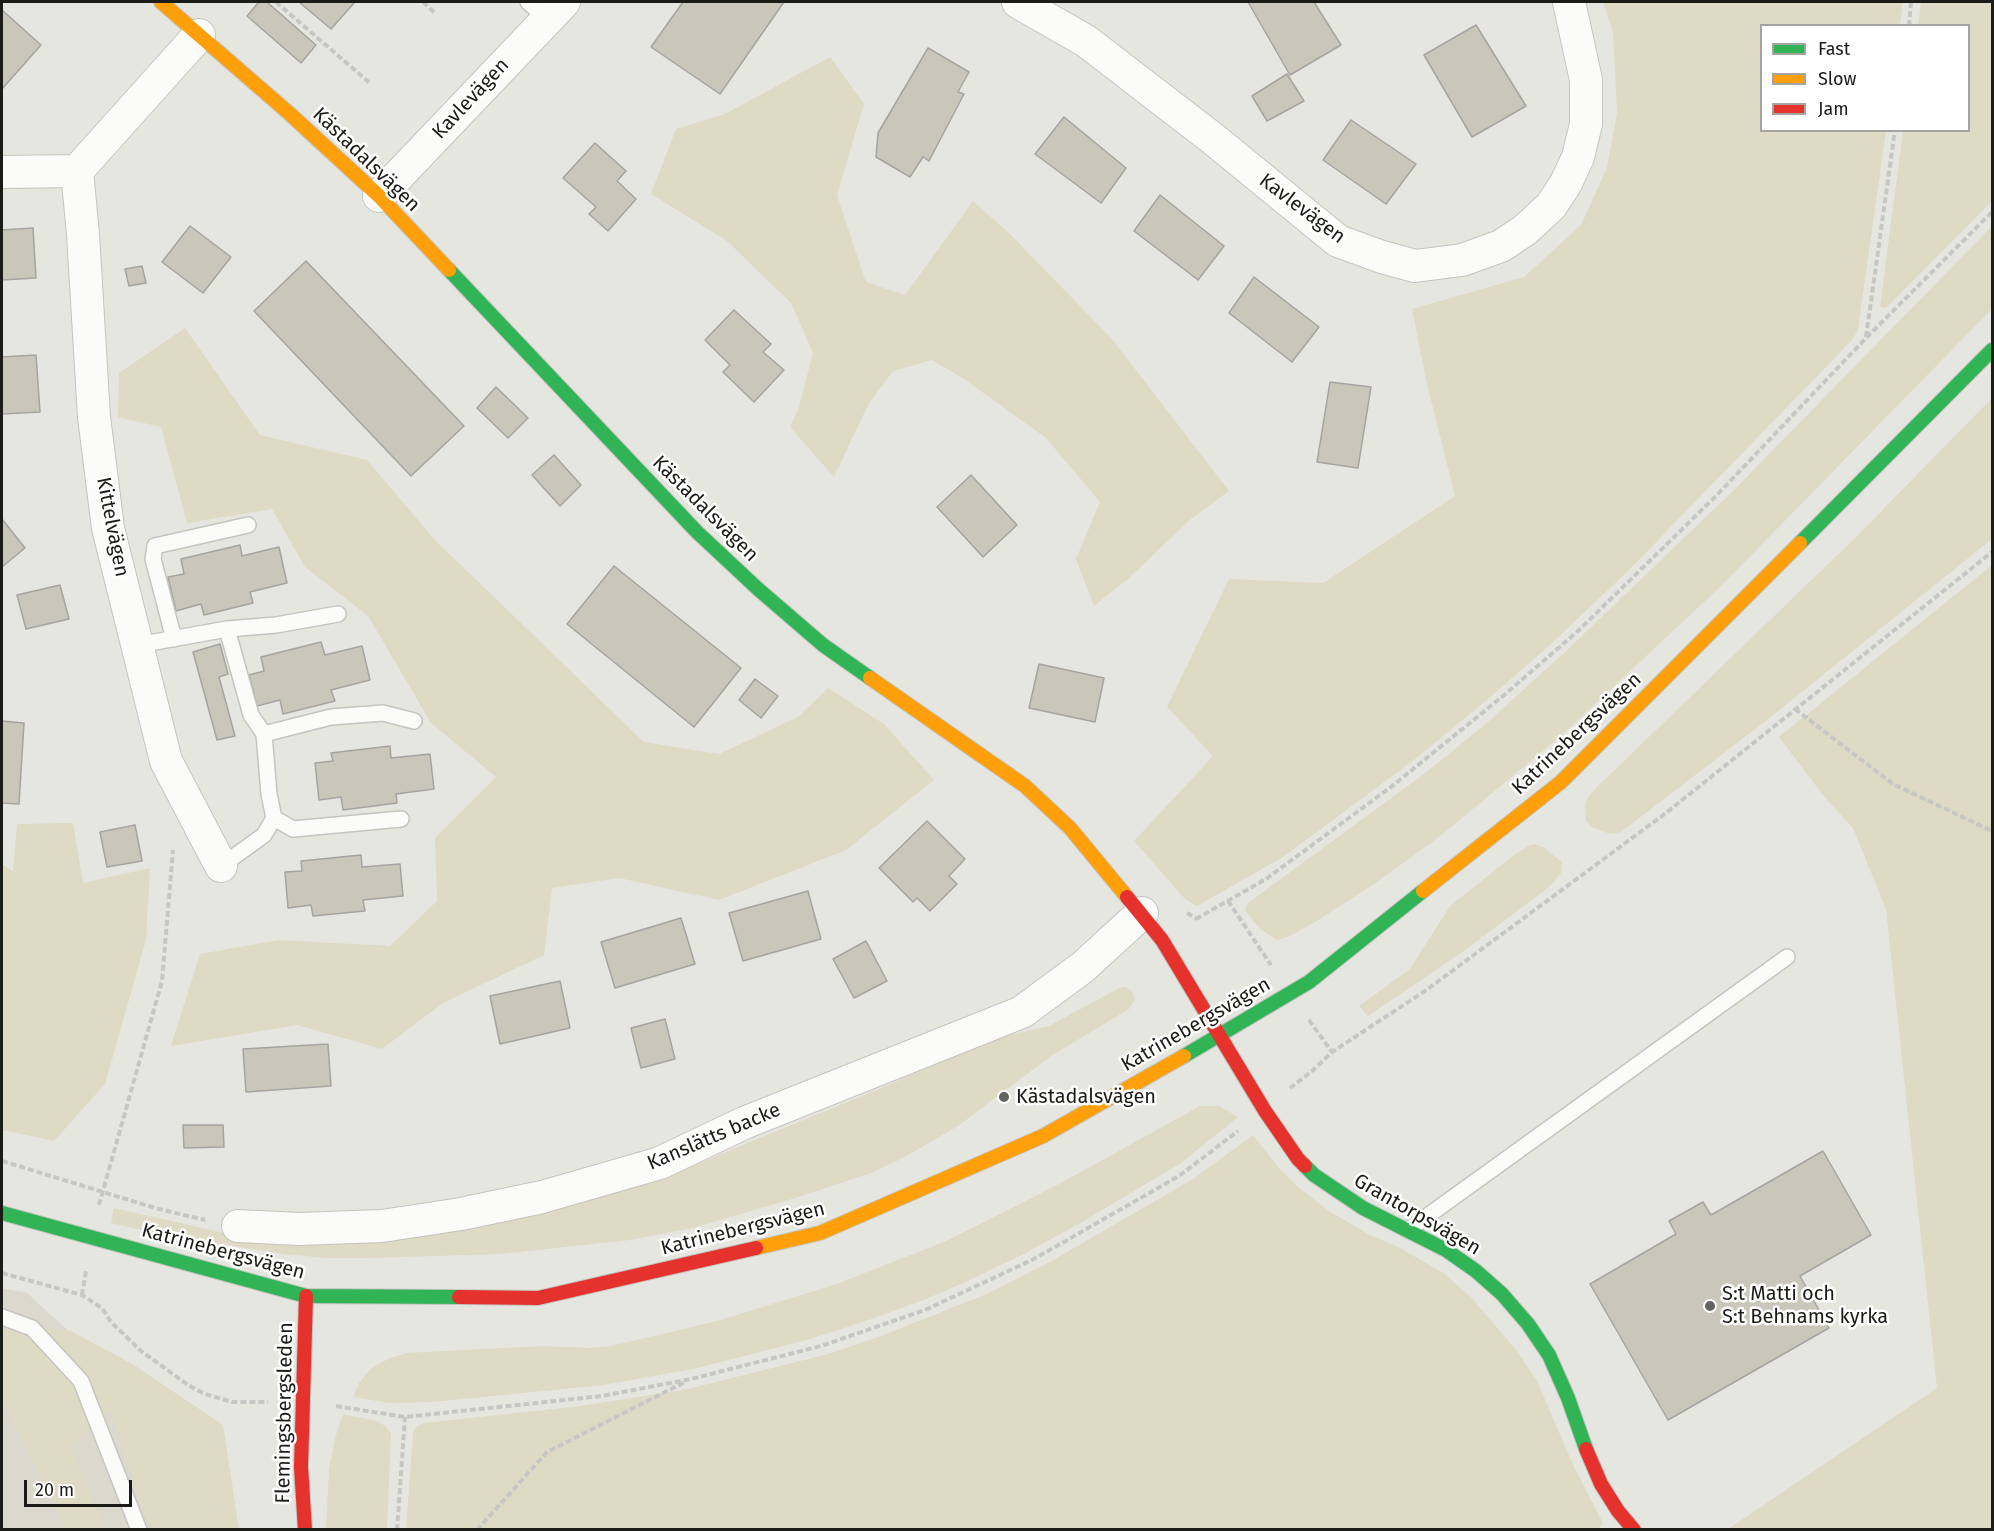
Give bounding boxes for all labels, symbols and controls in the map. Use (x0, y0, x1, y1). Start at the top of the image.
legend (1760, 24, 1970, 132)
text: Fast (1818, 38, 1850, 60)
street label: Kavlevägen (428, 54, 514, 144)
text: Slow (1818, 68, 1856, 90)
text: Jam (1818, 98, 1849, 120)
street label: Kästadalsvägen (307, 103, 425, 217)
street label: Kavlevägen (1254, 169, 1350, 249)
street label: Kästadalsvägen (647, 451, 763, 567)
street label: Kittelvägen (91, 475, 133, 579)
street label: Katrinebergsvägen (1507, 668, 1647, 800)
street label: Katrinebergsvägen (1117, 973, 1275, 1077)
place label: Kästadalsvägen (1016, 1085, 1156, 1109)
marker: Kästadalsvägen (997, 1090, 1011, 1104)
street label: Kanslätts backe (644, 1098, 784, 1176)
street label: Grantorpsvägen (1349, 1169, 1485, 1261)
street label: Katrinebergsvägen (659, 1197, 827, 1261)
street label: Katrinebergsvägen (139, 1219, 307, 1285)
place label: S:t Matti och S:t Behnams kyrka (1722, 1282, 1888, 1329)
marker: S:t Matti och S:t Behnams kyrka (1703, 1299, 1717, 1313)
street label: Flemingsbergsleden (271, 1322, 299, 1504)
scale bar (27, 1468, 135, 1506)
text: 20 m (35, 1479, 74, 1501)

